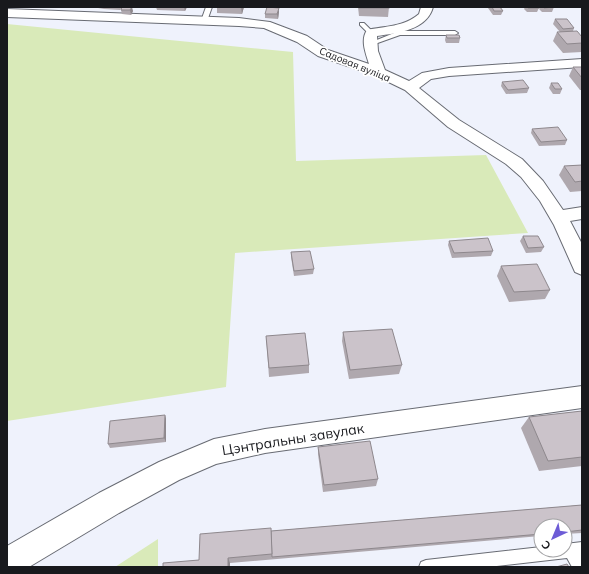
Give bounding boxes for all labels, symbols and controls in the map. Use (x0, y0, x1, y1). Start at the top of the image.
street label: Садовая вуліца (317, 44, 392, 85)
street label: Цэнтральны завулак (221, 419, 366, 459)
north arrow (533, 518, 573, 558)
text: С (538, 537, 554, 553)

